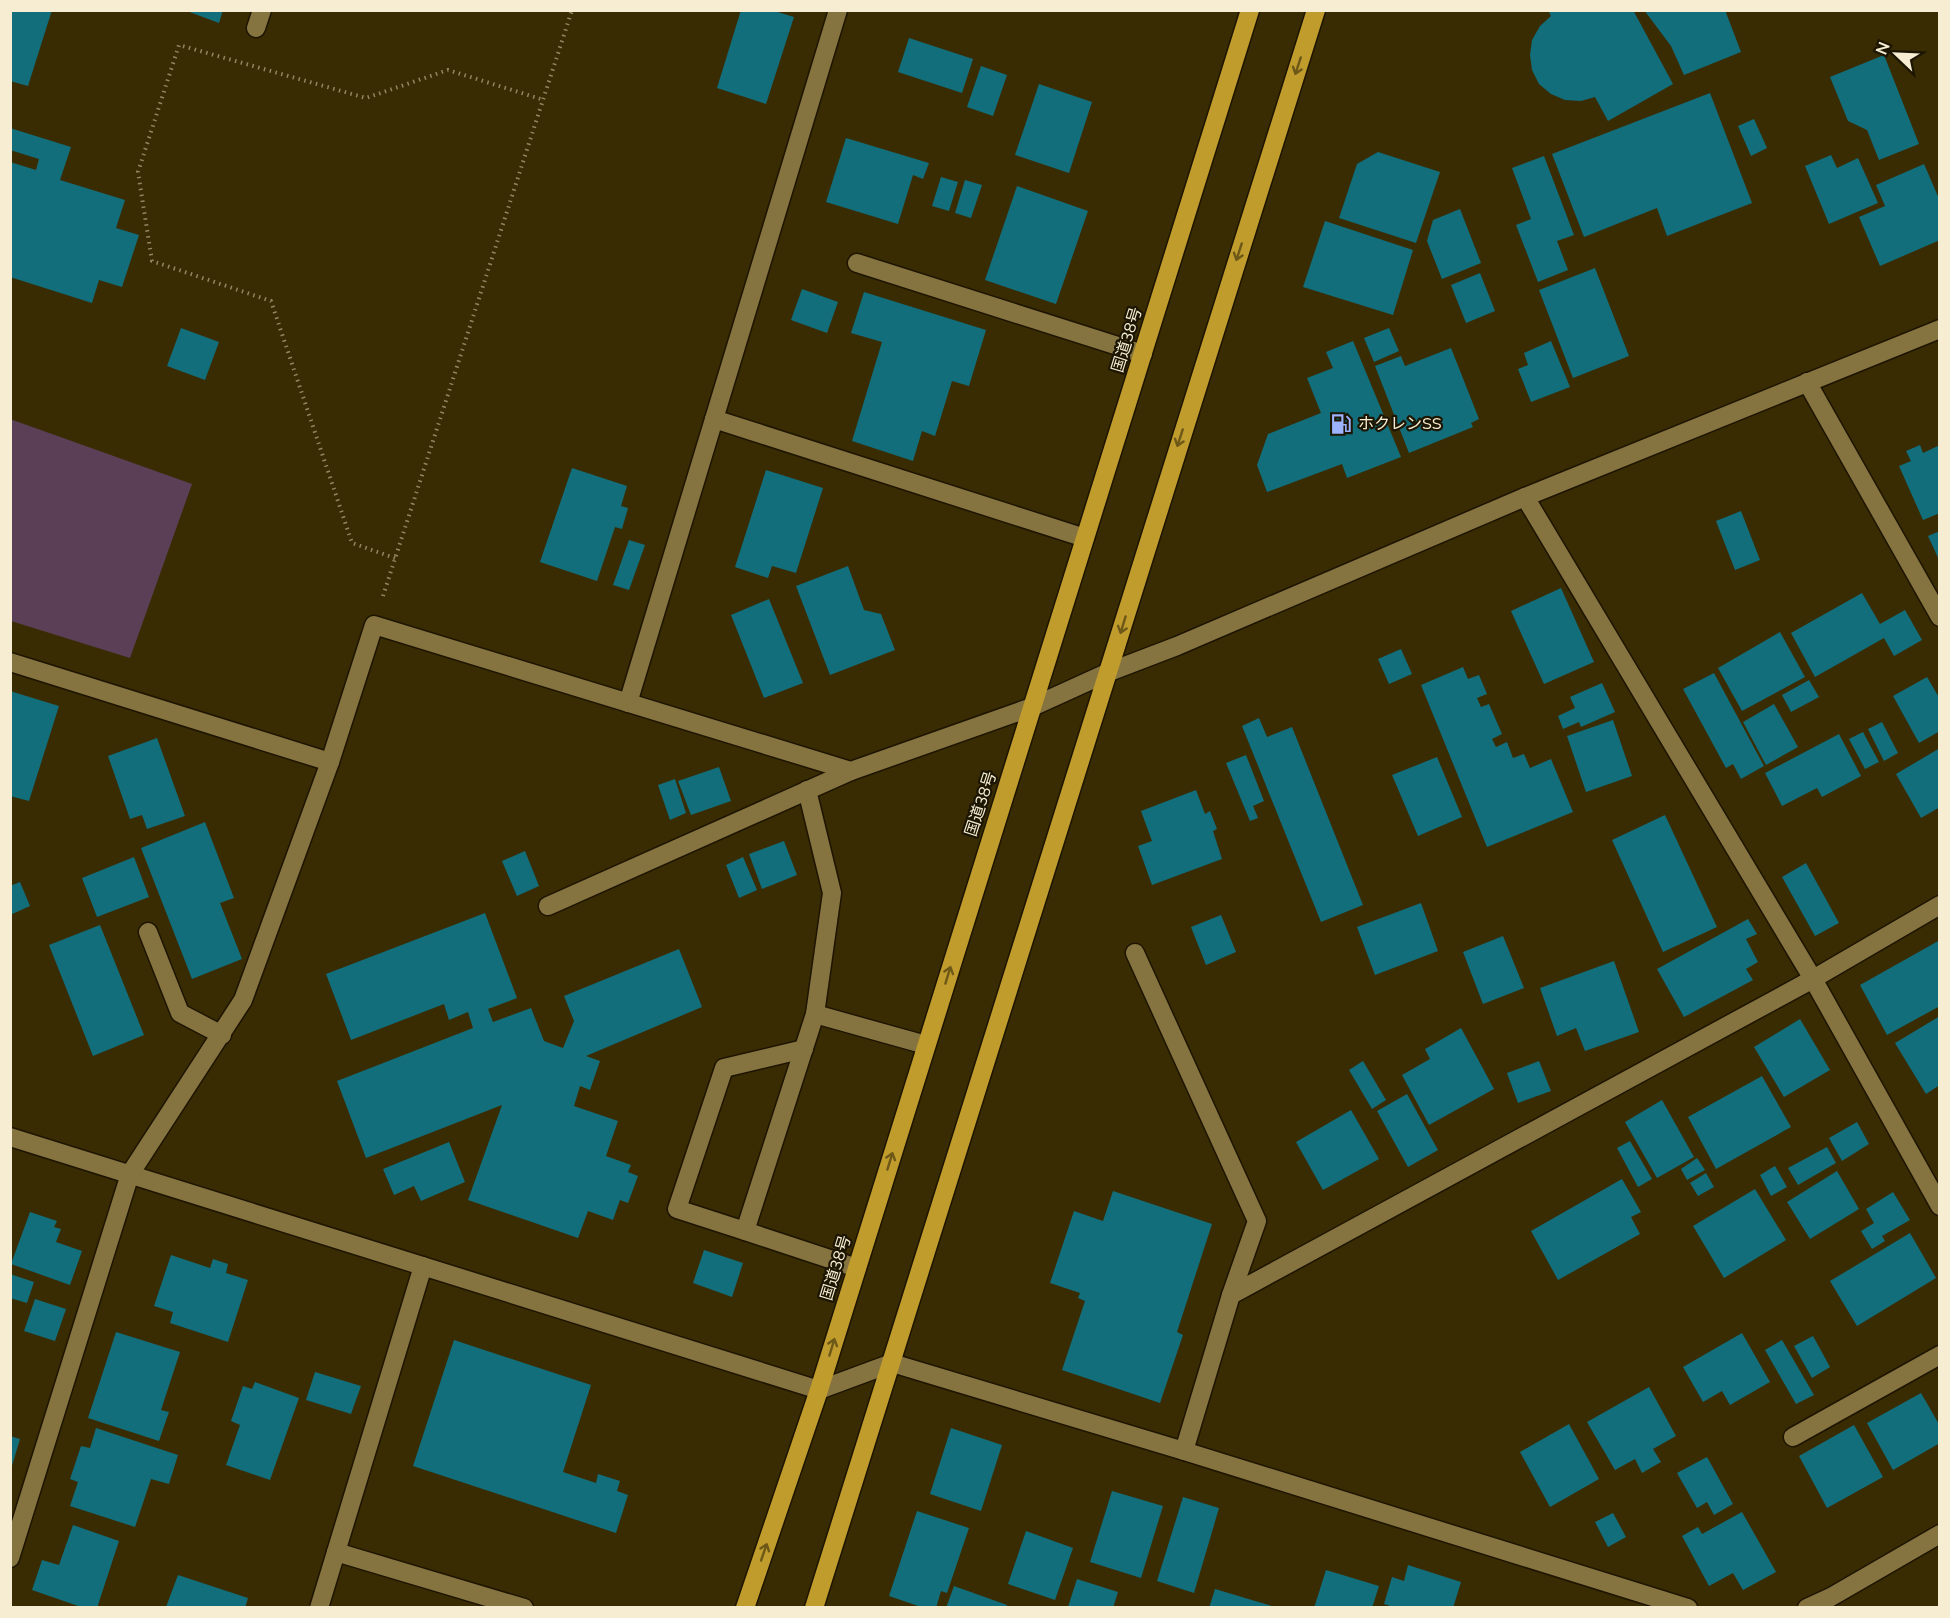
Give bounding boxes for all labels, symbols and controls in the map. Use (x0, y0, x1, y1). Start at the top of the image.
north arrow (1866, 24, 1926, 84)
text: N (1871, 39, 1896, 58)
one-way arrow (1292, 56, 1303, 75)
one-way arrow (1233, 242, 1244, 261)
street label: 国道38号 (1107, 305, 1147, 375)
fuel station icon: ホクレンSS (1329, 412, 1353, 436)
place label: ホクレンSS (1358, 413, 1442, 435)
one-way arrow (1174, 428, 1185, 447)
one-way arrow (1117, 615, 1128, 634)
street label: 国道38号 (960, 769, 1002, 839)
one-way arrow (943, 966, 954, 985)
one-way arrow (885, 1152, 896, 1171)
street label: 国道38号 (816, 1233, 856, 1303)
one-way arrow (827, 1338, 838, 1357)
one-way arrow (759, 1543, 770, 1562)

